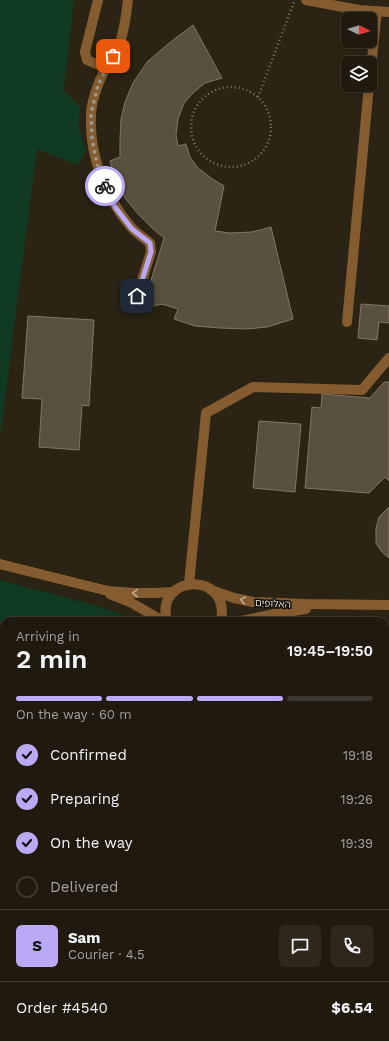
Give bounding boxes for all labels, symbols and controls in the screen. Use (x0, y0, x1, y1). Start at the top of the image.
north arrow (341, 12, 377, 48)
map controls (341, 12, 377, 92)
pin (96, 39, 130, 73)
icon: bag (102, 45, 124, 67)
button: layers (341, 56, 377, 92)
courier (85, 166, 125, 206)
icon: bike (94, 175, 116, 197)
pin (120, 279, 154, 313)
icon: home (126, 285, 148, 307)
one-way arrow (132, 588, 138, 597)
one-way arrow (240, 596, 246, 605)
street label: האלופים (255, 597, 291, 610)
text: Arriving in (16, 629, 80, 644)
text: 19:45–19:50 (287, 642, 373, 660)
text: 2 min (16, 644, 87, 674)
text: On the way · 60 m (16, 707, 132, 722)
icon: check (16, 744, 38, 766)
text: Confirmed (50, 746, 127, 764)
text: 19:18 (343, 748, 373, 763)
icon: check (16, 788, 38, 810)
text: Preparing (50, 790, 119, 808)
text: 19:26 (341, 792, 373, 807)
icon: check (16, 832, 38, 854)
text: On the way (50, 834, 132, 852)
text: 19:39 (340, 836, 373, 851)
text: Delivered (50, 878, 118, 896)
button: chat (279, 925, 321, 967)
button: phone (331, 925, 373, 967)
text: Sam (68, 929, 100, 947)
text: S (32, 937, 42, 955)
text: Courier · 4.5 (68, 947, 145, 962)
text: Order #4540 (16, 999, 108, 1017)
text: $6.54 (331, 999, 373, 1017)

